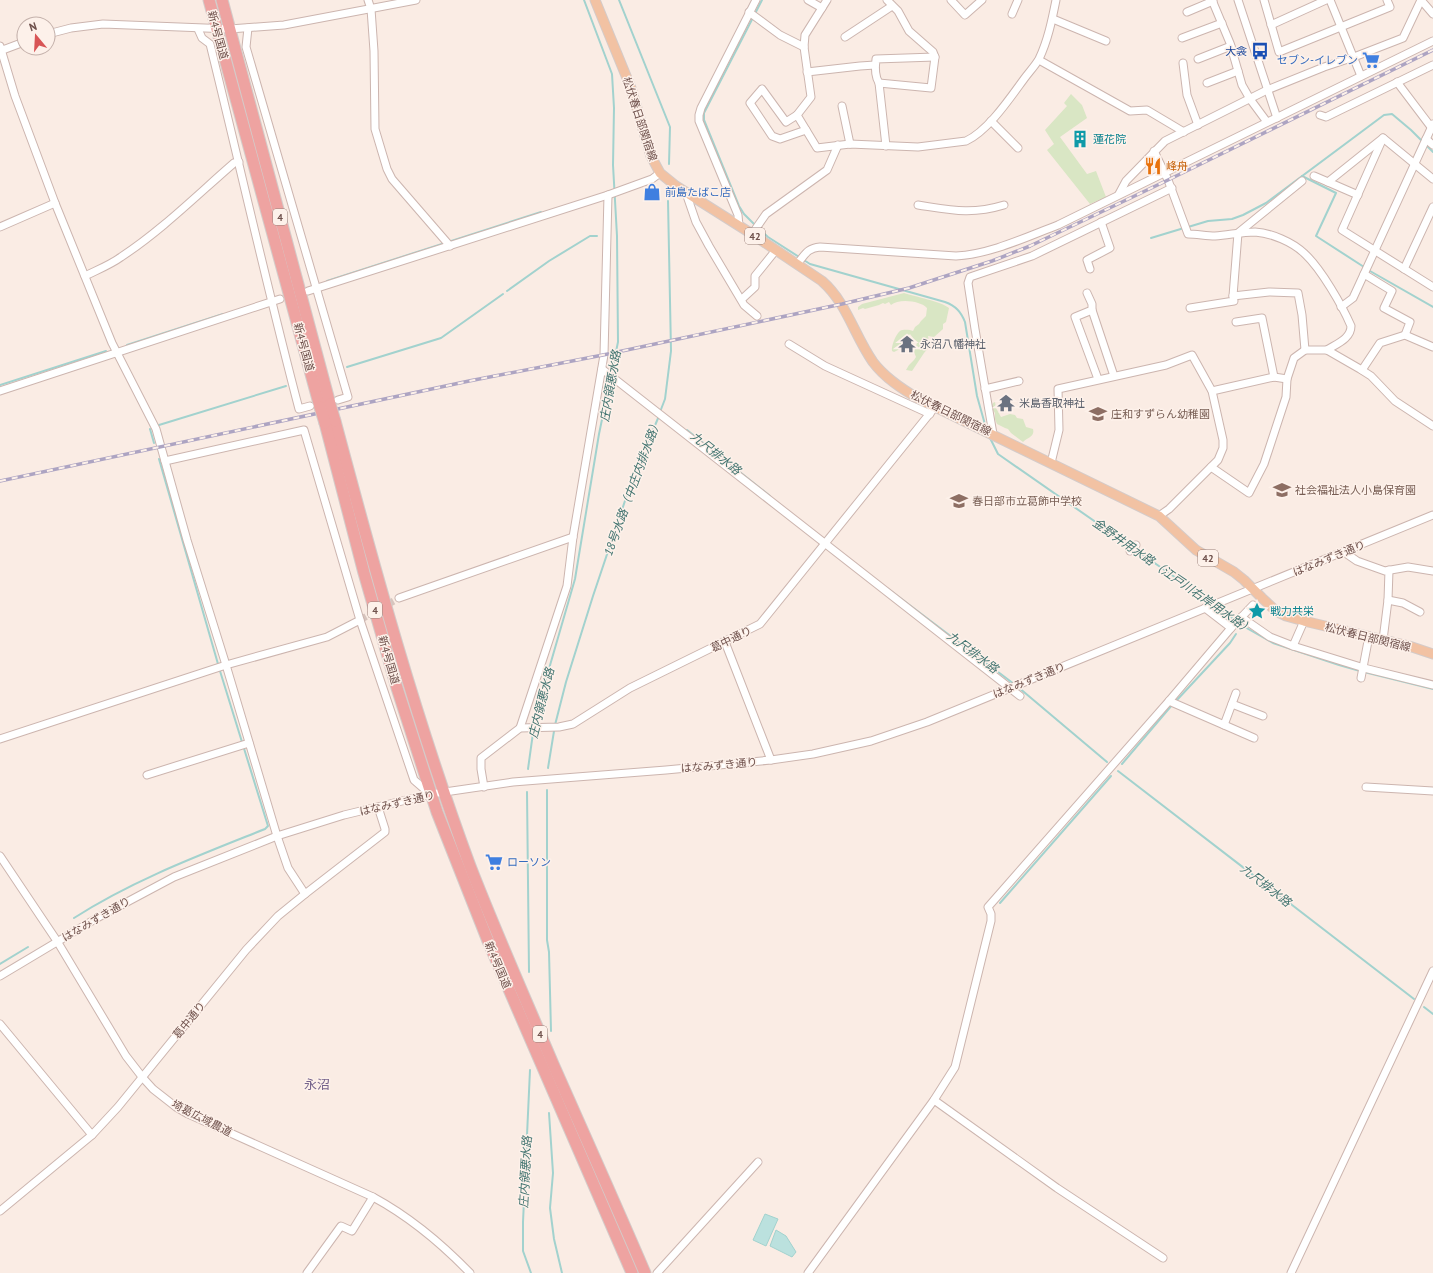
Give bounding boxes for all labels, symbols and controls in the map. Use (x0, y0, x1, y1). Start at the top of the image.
street label: 新4号国道 (205, 9, 231, 61)
north arrow (16, 16, 56, 56)
text: N (27, 19, 39, 34)
bus stop icon: 大衾 (1250, 41, 1270, 61)
place label: 大衾 (1225, 44, 1247, 58)
supermarket icon: セブン-イレブン (1361, 50, 1381, 70)
place label: セブン-イレブン (1277, 53, 1358, 67)
street label: 松伏春日部関宿線 (620, 75, 660, 163)
building icon: 蓮花院 (1070, 129, 1090, 149)
place label: 蓮花院 (1093, 132, 1126, 146)
restaurant icon: 峰舟 (1143, 156, 1163, 176)
place label: 峰舟 (1166, 159, 1188, 173)
shop icon: 前島たばこ店 (642, 182, 662, 202)
place label: 前島たばこ店 (665, 185, 731, 199)
road number: 4 (273, 209, 287, 225)
road number: 42 (745, 228, 765, 244)
street label: 新4号国道 (291, 321, 317, 373)
temple icon: 永沼八幡神社 (897, 334, 917, 354)
place label: 永沼八幡神社 (920, 337, 986, 351)
water label: 庄内領悪水路 (596, 348, 624, 423)
street label: 松伏春日部関宿線 (908, 387, 994, 439)
temple icon: 米島香取神社 (996, 393, 1016, 413)
place label: 米島香取神社 (1019, 396, 1085, 410)
school or university icon: 庄和すずらん幼稚園 (1088, 404, 1108, 424)
place label: 庄和すずらん幼稚園 (1111, 407, 1210, 421)
water label: 18号水路（中庄内排水路） (600, 417, 664, 557)
water label: 九尺排水路 (688, 428, 745, 478)
school or university icon: 社会福祉法人小島保育園 (1272, 480, 1292, 500)
place label: 社会福祉法人小島保育園 (1295, 483, 1416, 497)
school or university icon: 春日部市立葛飾中学校 (949, 491, 969, 511)
place label: 春日部市立葛飾中学校 (972, 494, 1082, 508)
water label: 金野井用水路（江戸川右岸用水路） (1090, 515, 1256, 637)
street label: はなみずき通り (1291, 537, 1367, 579)
road number: 42 (1198, 550, 1218, 566)
place icon: 戦力共栄 (1247, 601, 1267, 621)
road number: 4 (368, 602, 382, 618)
place label: 戦力共栄 (1270, 604, 1314, 618)
street label: 松伏春日部関宿線 (1324, 620, 1412, 654)
street label: 葛中通り (708, 623, 754, 655)
water label: 九尺排水路 (945, 628, 1002, 677)
street label: 新4号国道 (375, 634, 403, 686)
street label: はなみずき通り (991, 659, 1067, 701)
water label: 庄内領悪水路 (525, 665, 557, 740)
street label: はなみずき通り (680, 755, 758, 775)
street label: はなみずき通り (358, 788, 436, 818)
supermarket icon: ローソン (484, 852, 504, 872)
place label: ローソン (507, 855, 551, 869)
water label: 九尺排水路 (1238, 861, 1295, 910)
street label: はなみずき通り (59, 894, 133, 944)
street label: 新4号国道 (482, 939, 514, 991)
street label: 葛中通り (170, 998, 208, 1042)
road number: 4 (533, 1026, 547, 1042)
district label: 永沼 (304, 1076, 330, 1093)
street label: 埼葛広域農道 (169, 1097, 235, 1139)
water label: 庄内領悪水路 (516, 1135, 534, 1208)

